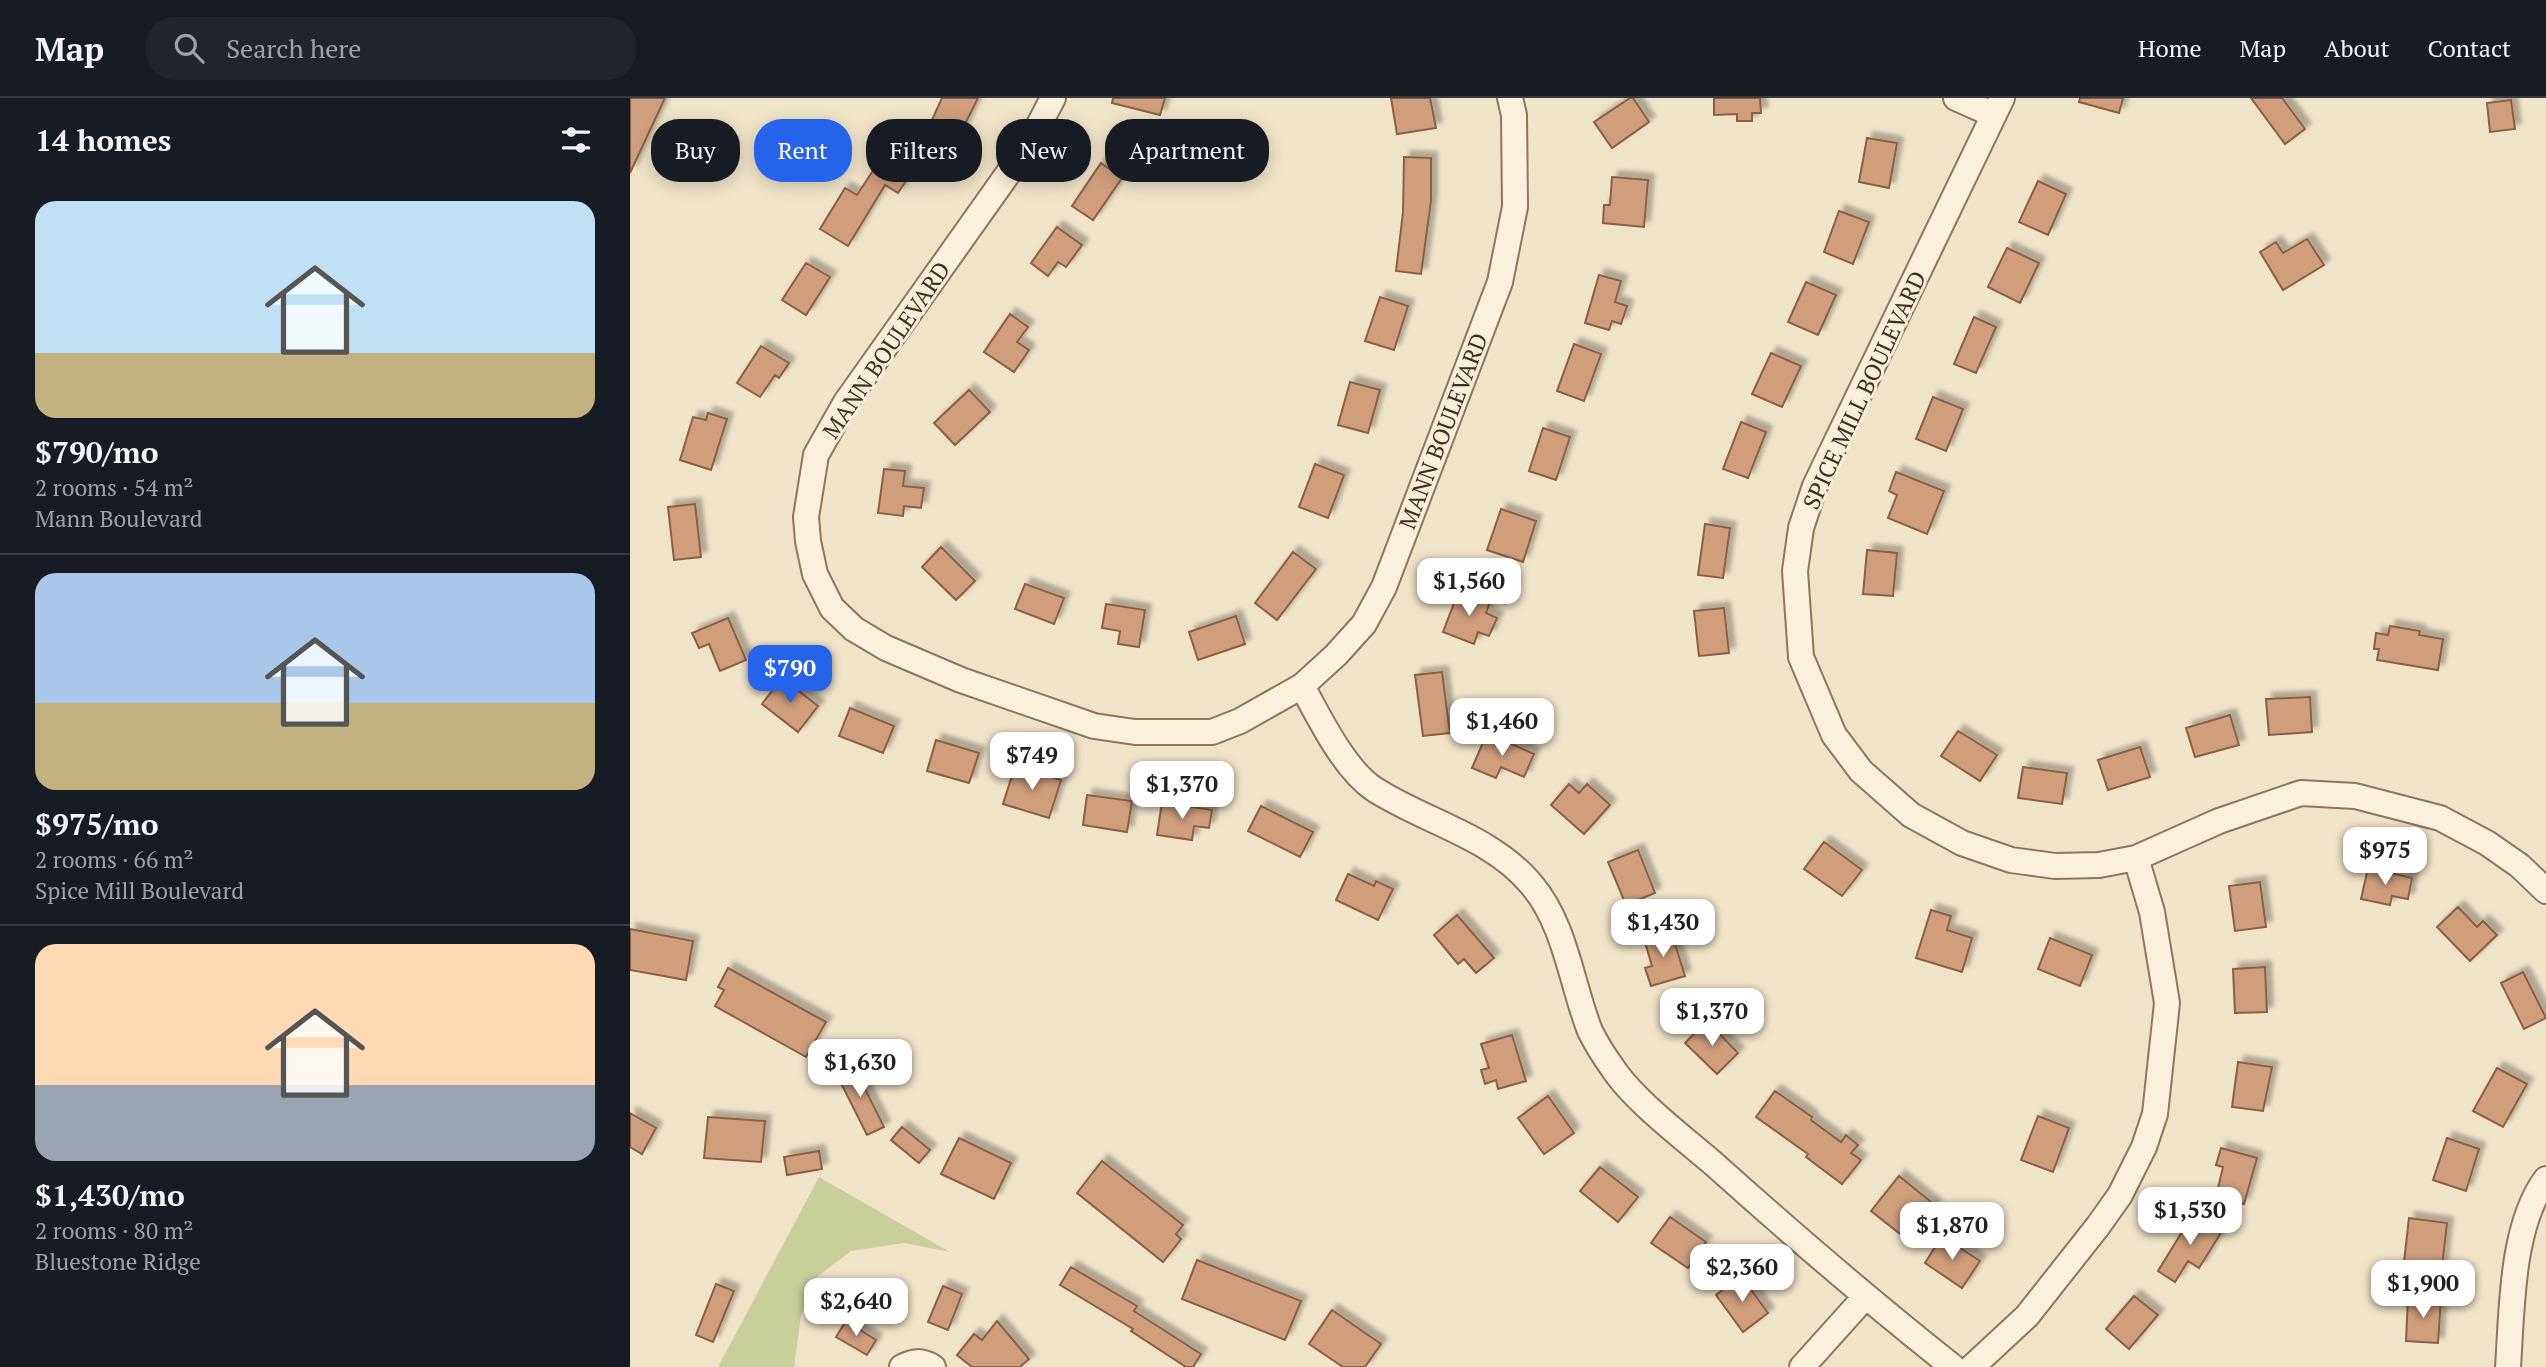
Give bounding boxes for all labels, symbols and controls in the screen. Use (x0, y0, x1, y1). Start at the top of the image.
search box (146, 17, 636, 80)
text: Map (35, 27, 104, 70)
icon: search (170, 29, 208, 67)
text: Search here (226, 31, 361, 65)
text: Home (2138, 32, 2202, 64)
text: Map (2240, 32, 2286, 64)
text: About (2324, 32, 2390, 64)
text: Contact (2428, 32, 2511, 64)
chip: Buy (651, 119, 740, 182)
chip: Rent (754, 119, 852, 182)
chip: Filters (866, 119, 982, 182)
chip: New (996, 119, 1091, 182)
chip: Apartment (1105, 119, 1269, 182)
text: 14 homes (35, 120, 171, 160)
icon: filters (557, 121, 595, 159)
icon: home (252, 247, 378, 373)
street label: MANN BOULEVARD (815, 255, 957, 445)
street label: SPICE MILL BOULEVARD (1795, 266, 1933, 514)
street label: MANN BOULEVARD (1391, 329, 1495, 533)
text: $790/mo (35, 432, 159, 472)
text: 2 rooms · 54 m² (35, 472, 194, 503)
text: Mann Boulevard (35, 503, 203, 534)
pin: $1,560 (1412, 559, 1526, 618)
text: $1,560 (1433, 565, 1505, 596)
icon: home (252, 619, 378, 745)
pin: $790 (749, 646, 831, 705)
text: $790 (764, 652, 816, 683)
pin: $1,460 (1445, 698, 1559, 758)
text: $1,460 (1466, 705, 1538, 736)
pin: $749 (991, 732, 1073, 792)
text: $749 (1006, 739, 1058, 770)
pin: $1,370 (1125, 762, 1239, 821)
text: $1,370 (1146, 768, 1218, 799)
text: $975/mo (35, 804, 159, 844)
pin: $975 (2344, 828, 2426, 887)
text: $975 (2359, 834, 2411, 865)
text: 2 rooms · 66 m² (35, 844, 194, 875)
text: Spice Mill Boulevard (35, 875, 244, 906)
pin: $1,430 (1606, 900, 1720, 959)
text: $1,430 (1627, 906, 1699, 937)
pin: $1,370 (1655, 988, 1769, 1048)
icon: home (252, 990, 378, 1116)
text: $1,370 (1676, 995, 1748, 1026)
pin: $1,630 (803, 1040, 917, 1099)
text: $1,630 (824, 1046, 896, 1077)
text: $1,430/mo (35, 1175, 185, 1215)
pin: $1,530 (2133, 1188, 2247, 1247)
text: $1,530 (2154, 1194, 2226, 1225)
pin: $1,870 (1895, 1202, 2009, 1262)
text: $1,870 (1916, 1209, 1988, 1240)
text: 2 rooms · 80 m² (35, 1215, 194, 1246)
pin: $2,360 (1685, 1244, 1799, 1304)
text: Bluestone Ridge (35, 1246, 201, 1277)
text: $2,360 (1706, 1251, 1778, 1282)
pin: $1,900 (2366, 1260, 2480, 1320)
text: $1,900 (2387, 1267, 2459, 1298)
pin: $2,640 (799, 1278, 913, 1338)
text: $2,640 (820, 1285, 892, 1316)

